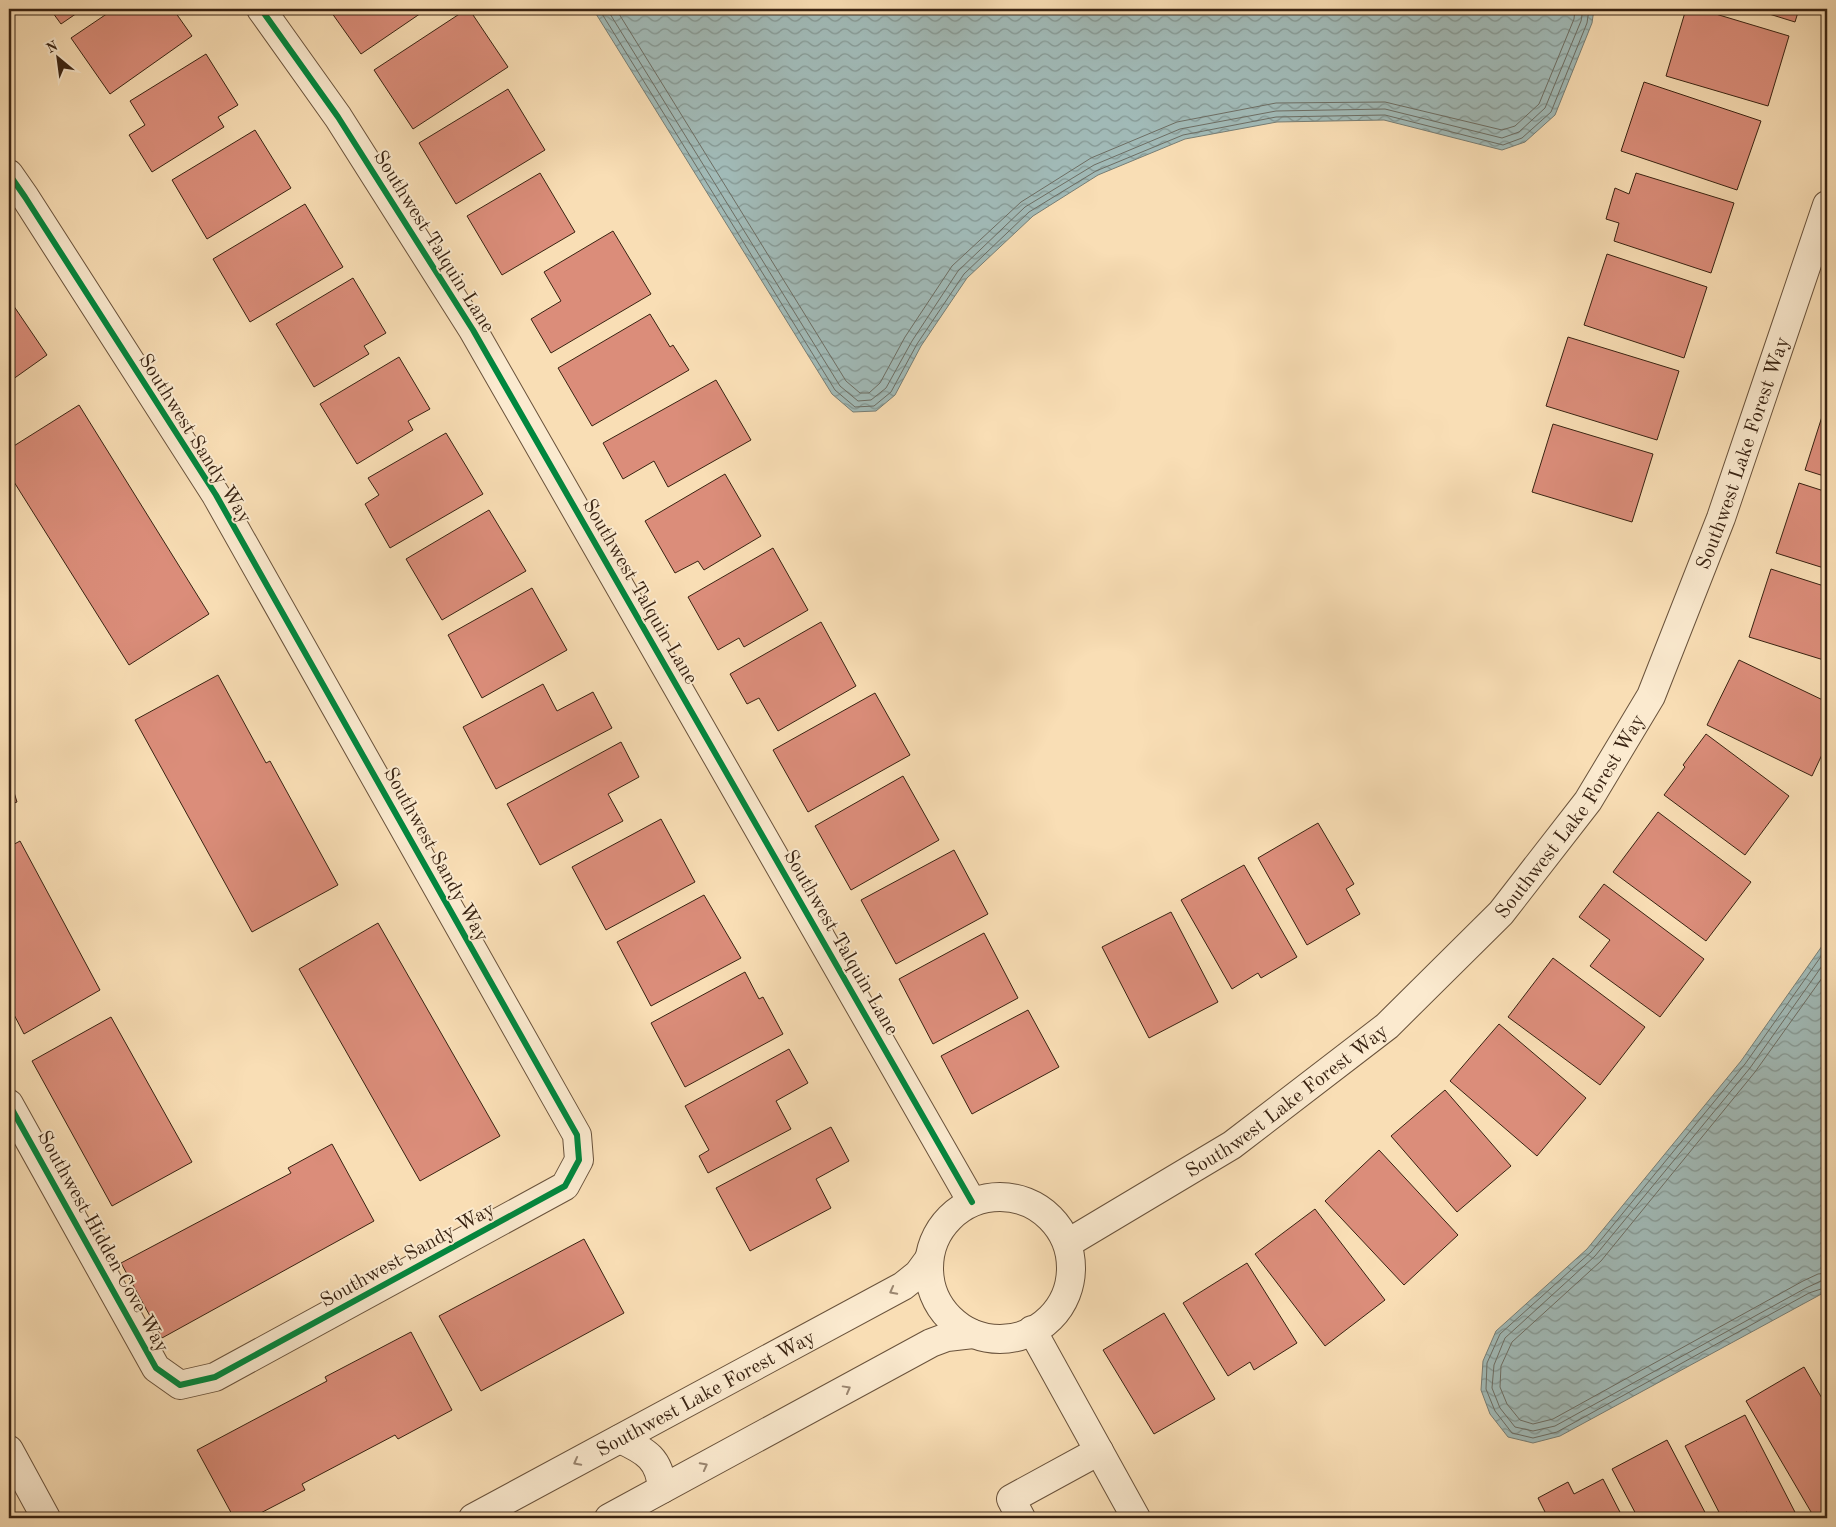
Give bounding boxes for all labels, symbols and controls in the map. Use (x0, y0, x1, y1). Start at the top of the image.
north arrow (32, 32, 82, 82)
text: N (44, 39, 61, 56)
street label: Southwest Talquin Lane (369, 148, 497, 337)
street label: Southwest Lake Forest Way (1694, 334, 1794, 573)
street label: Southwest Sandy Way (134, 351, 255, 528)
street label: Southwest Talquin Lane (578, 496, 700, 688)
street label: Southwest Lake Forest Way (1493, 711, 1650, 923)
street label: Southwest Sandy Way (379, 765, 492, 946)
street label: Southwest Talquin Lane (779, 847, 901, 1039)
street label: Southwest Lake Forest Way (1183, 1021, 1392, 1182)
street label: Southwest Hidden Cove Way (33, 1128, 172, 1357)
street label: Southwest Sandy Way (318, 1199, 499, 1312)
one-way arrow (890, 1285, 899, 1295)
street label: Southwest Lake Forest Way (594, 1327, 819, 1461)
one-way arrow (842, 1385, 851, 1395)
one-way arrow (573, 1456, 582, 1466)
one-way arrow (699, 1462, 708, 1472)

